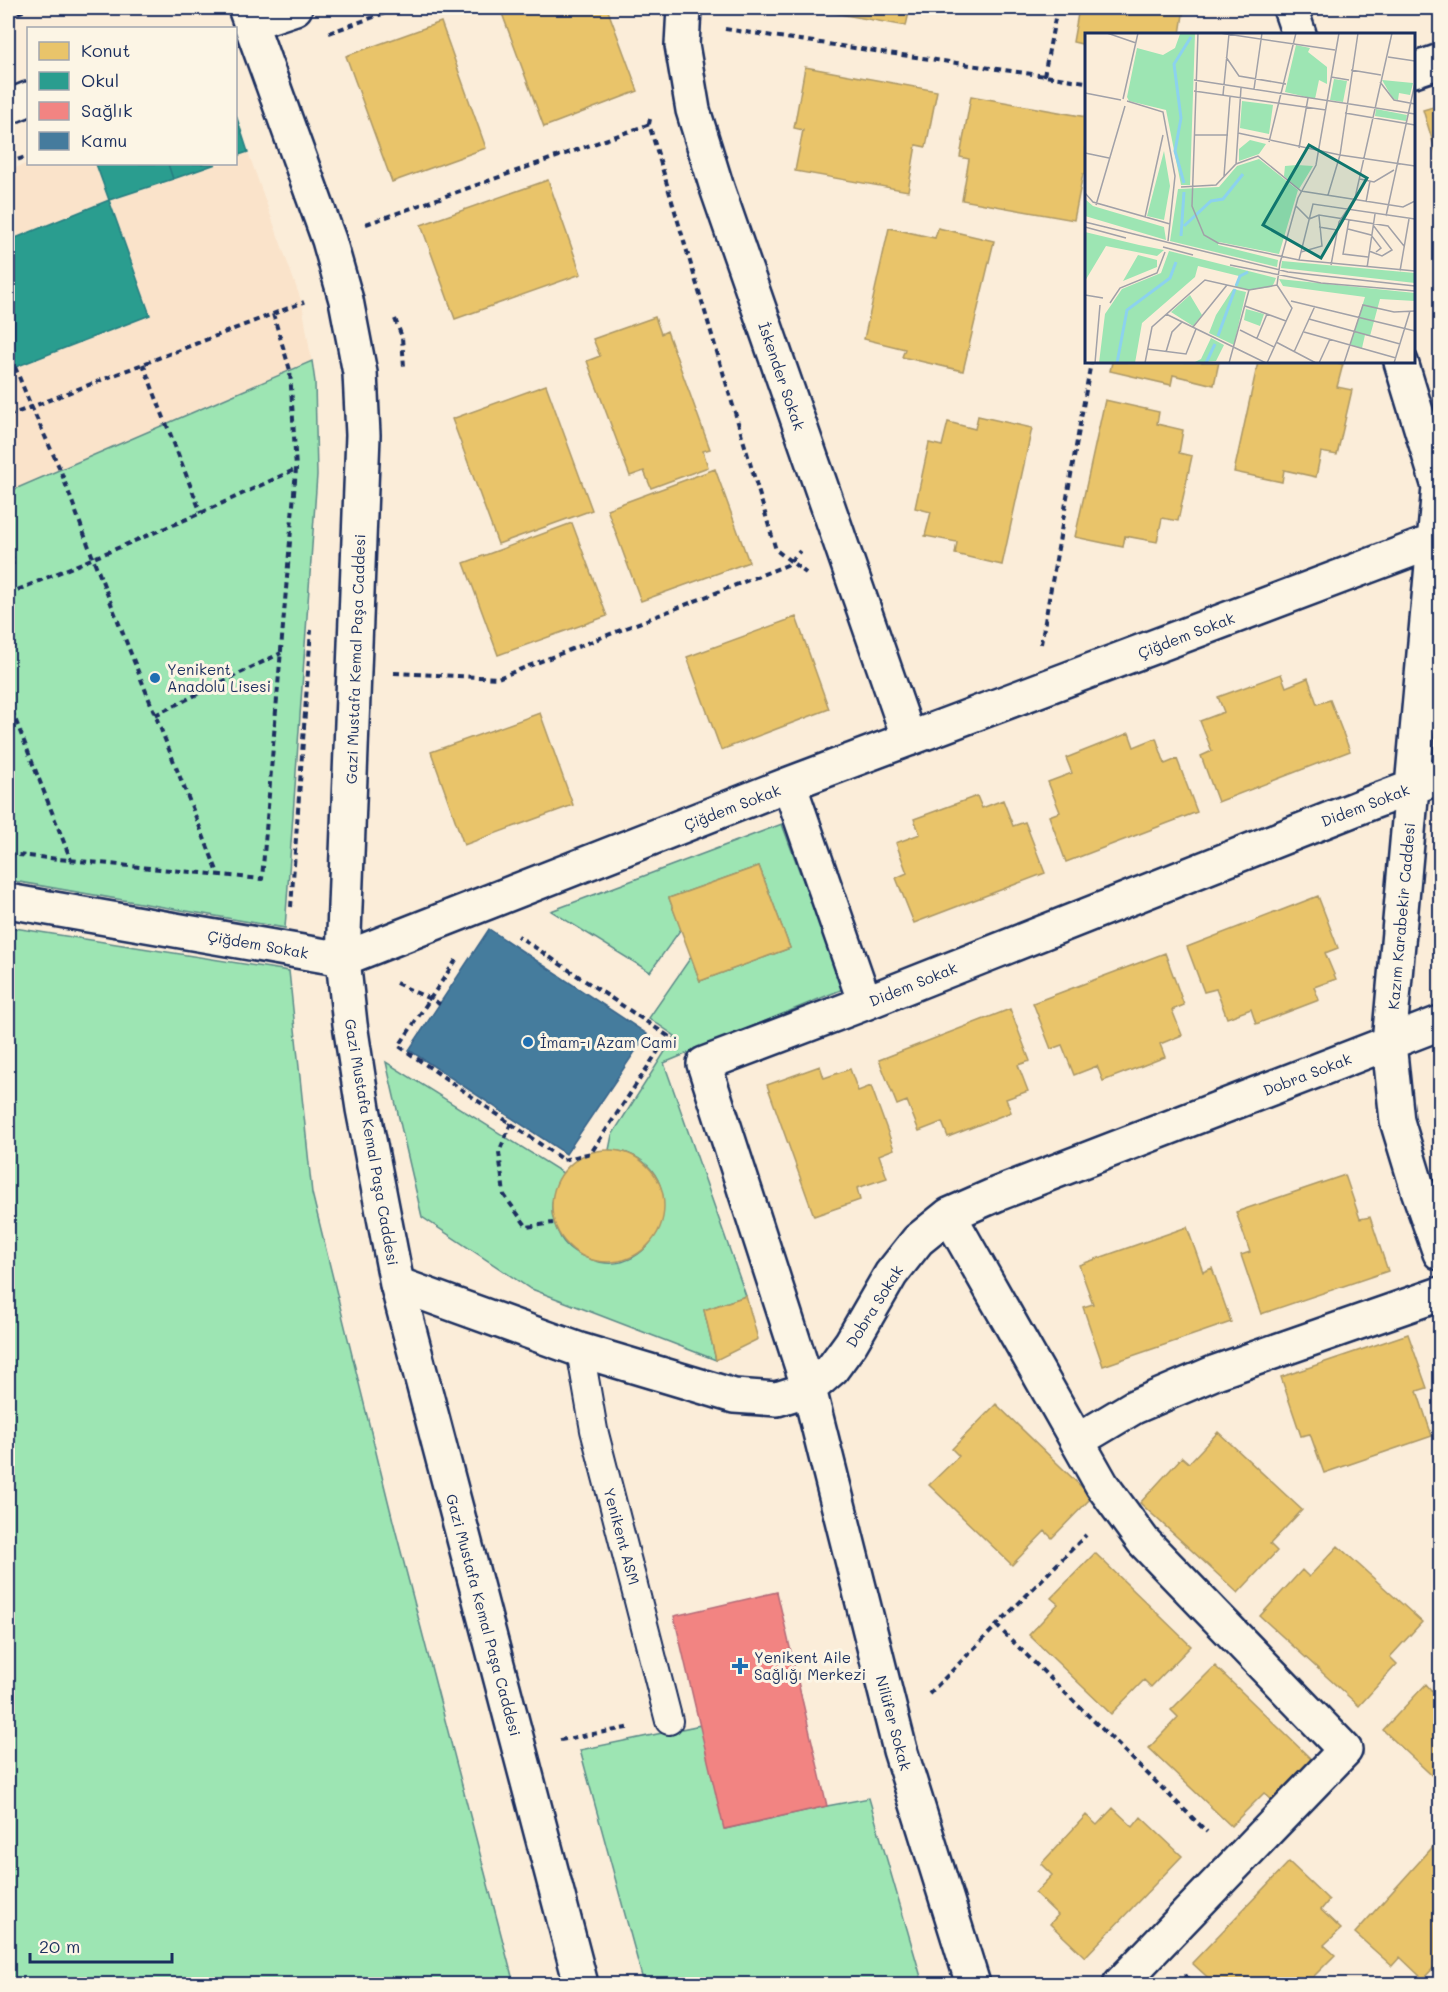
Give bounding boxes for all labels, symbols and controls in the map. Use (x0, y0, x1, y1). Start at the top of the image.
legend (27, 27, 237, 165)
inset map (1085, 33, 1415, 363)
text: Konut (81, 38, 130, 62)
text: Okul (81, 68, 119, 92)
text: Sağlık (81, 98, 133, 122)
text: Kamu (81, 128, 127, 152)
street label: İskender Sokak (754, 319, 810, 433)
street label: Gazi Mustafa Kemal Paşa Caddesi (341, 534, 369, 784)
street label: Çiğdem Sokak (1135, 607, 1237, 663)
place label: Yenikent Anadolu Lisesi (167, 659, 271, 696)
marker: Yenikent Anadolu Lisesi (148, 671, 162, 685)
street label: Çiğdem Sokak (681, 779, 783, 835)
street label: Didem Sokak (1318, 779, 1412, 831)
street label: Kazım Karabekir Caddesi (1383, 822, 1419, 1010)
street label: Çiğdem Sokak (206, 925, 310, 963)
street label: Didem Sokak (866, 957, 960, 1011)
street label: Gazi Mustafa Kemal Paşa Caddesi (340, 1017, 404, 1267)
place label: İmam-ı Azam Cami (540, 1032, 677, 1052)
marker: İmam-ı Azam Cami (521, 1035, 535, 1049)
street label: Dobra Sokak (1260, 1048, 1354, 1100)
street label: Dobra Sokak (841, 1261, 907, 1351)
street label: Yenikent ASM (599, 1485, 645, 1587)
street label: Gazi Mustafa Kemal Paşa Caddesi (442, 1492, 526, 1738)
place label: Yenikent Aile Sağlığı Merkezi (754, 1647, 866, 1684)
marker: Yenikent Aile Sağlığı Merkezi (731, 1657, 749, 1675)
street label: Nilüfer Sokak (872, 1673, 916, 1773)
scale bar (30, 1926, 172, 1964)
text: 20 m (39, 1934, 80, 1958)

